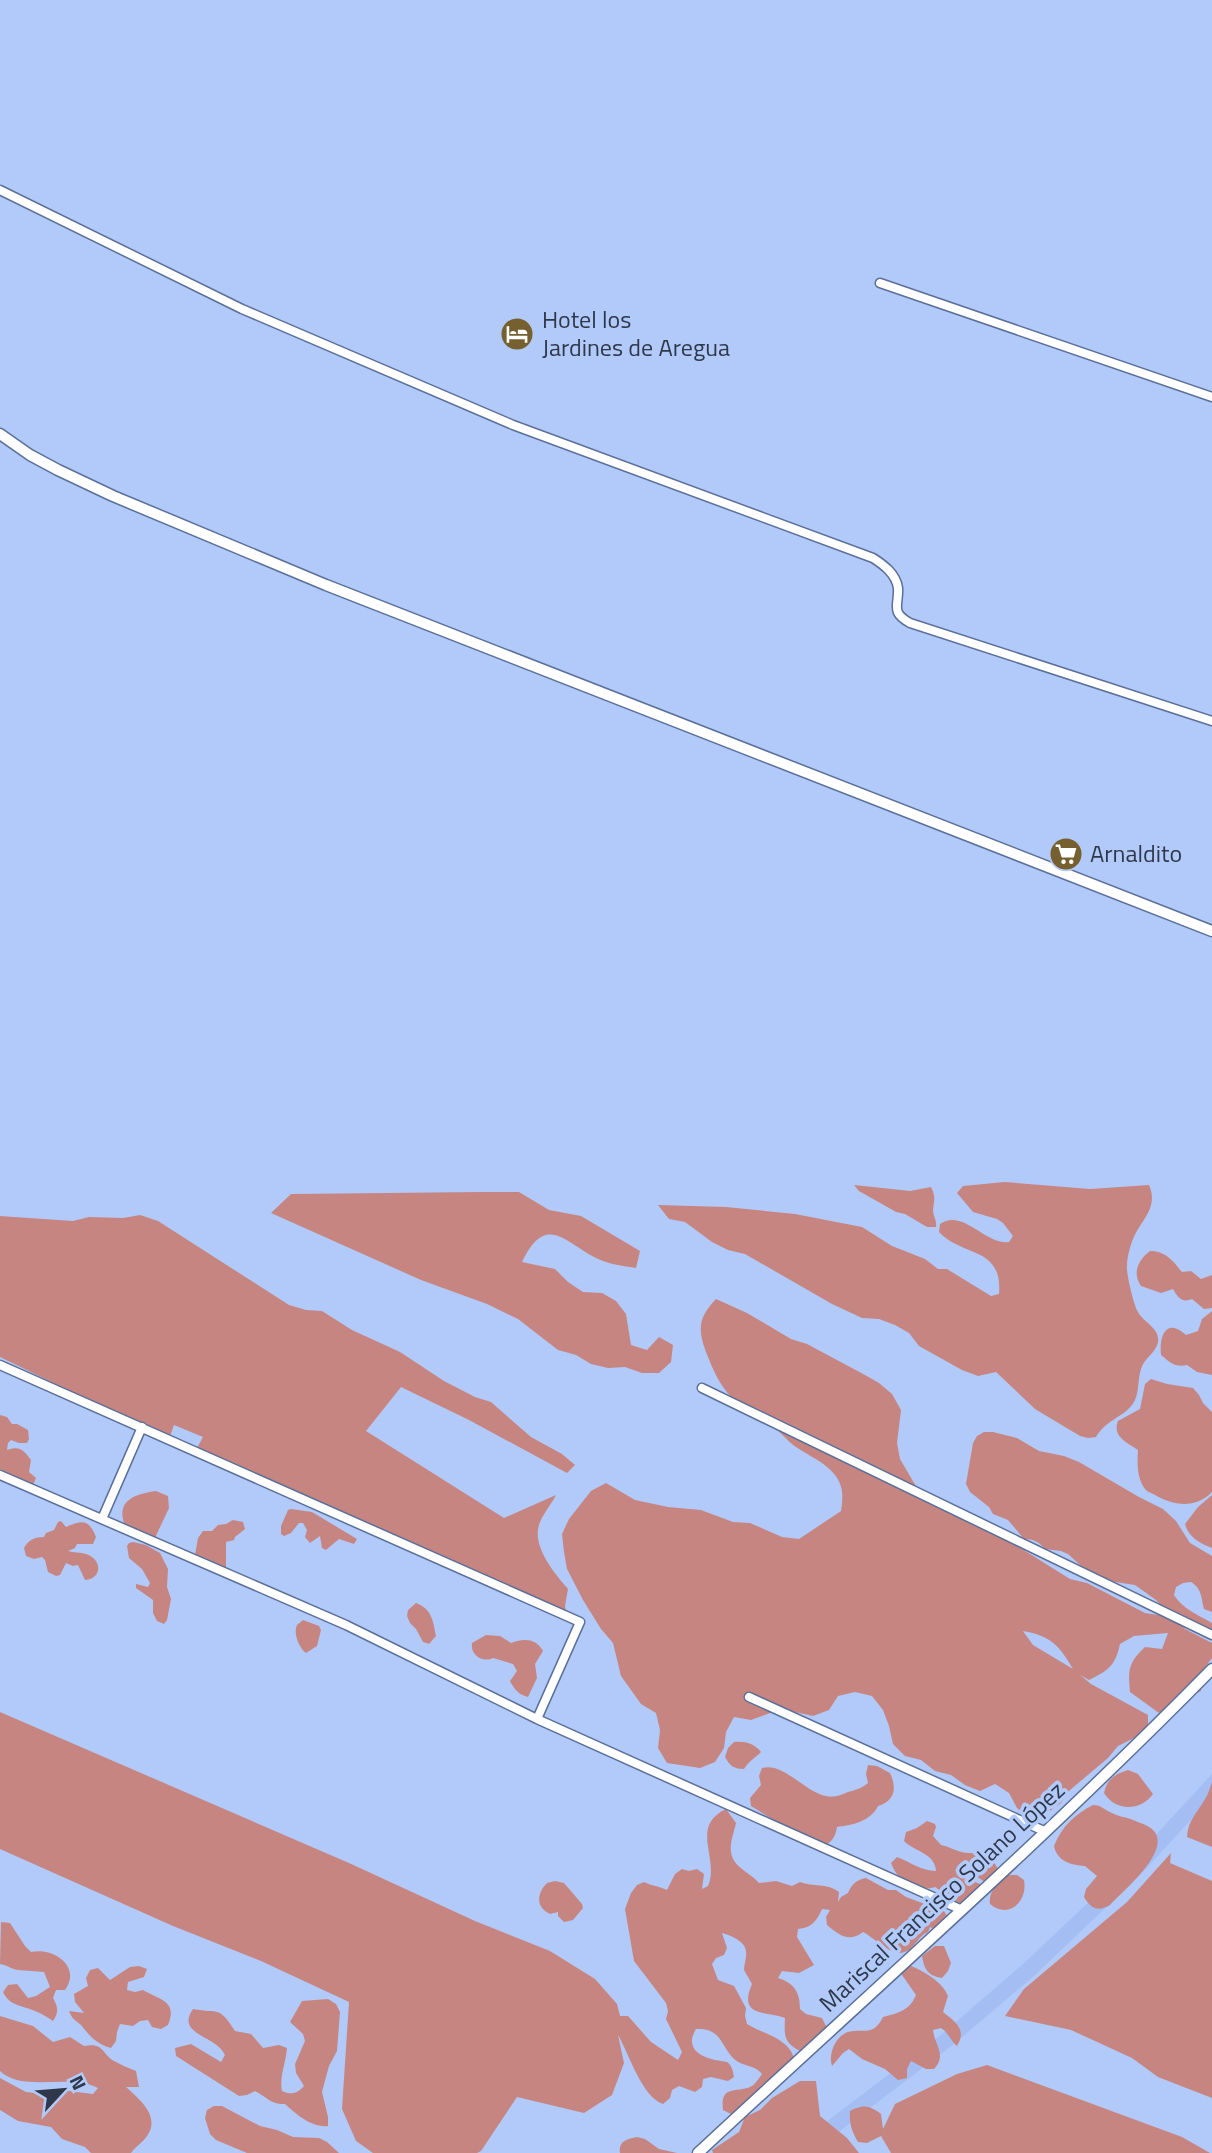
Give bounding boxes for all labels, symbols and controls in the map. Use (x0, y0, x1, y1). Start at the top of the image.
place label: Hotel los Jardines de Aregua (542, 301, 730, 365)
hotel icon: Hotel los Jardines de Aregua (498, 315, 536, 353)
supermarket icon: Arnaldito (1047, 835, 1085, 873)
place label: Arnaldito (1090, 835, 1182, 871)
street label: Mariscal Francisco Solano López (810, 1772, 1072, 2020)
north arrow (28, 2055, 98, 2125)
text: N (63, 2070, 95, 2095)

